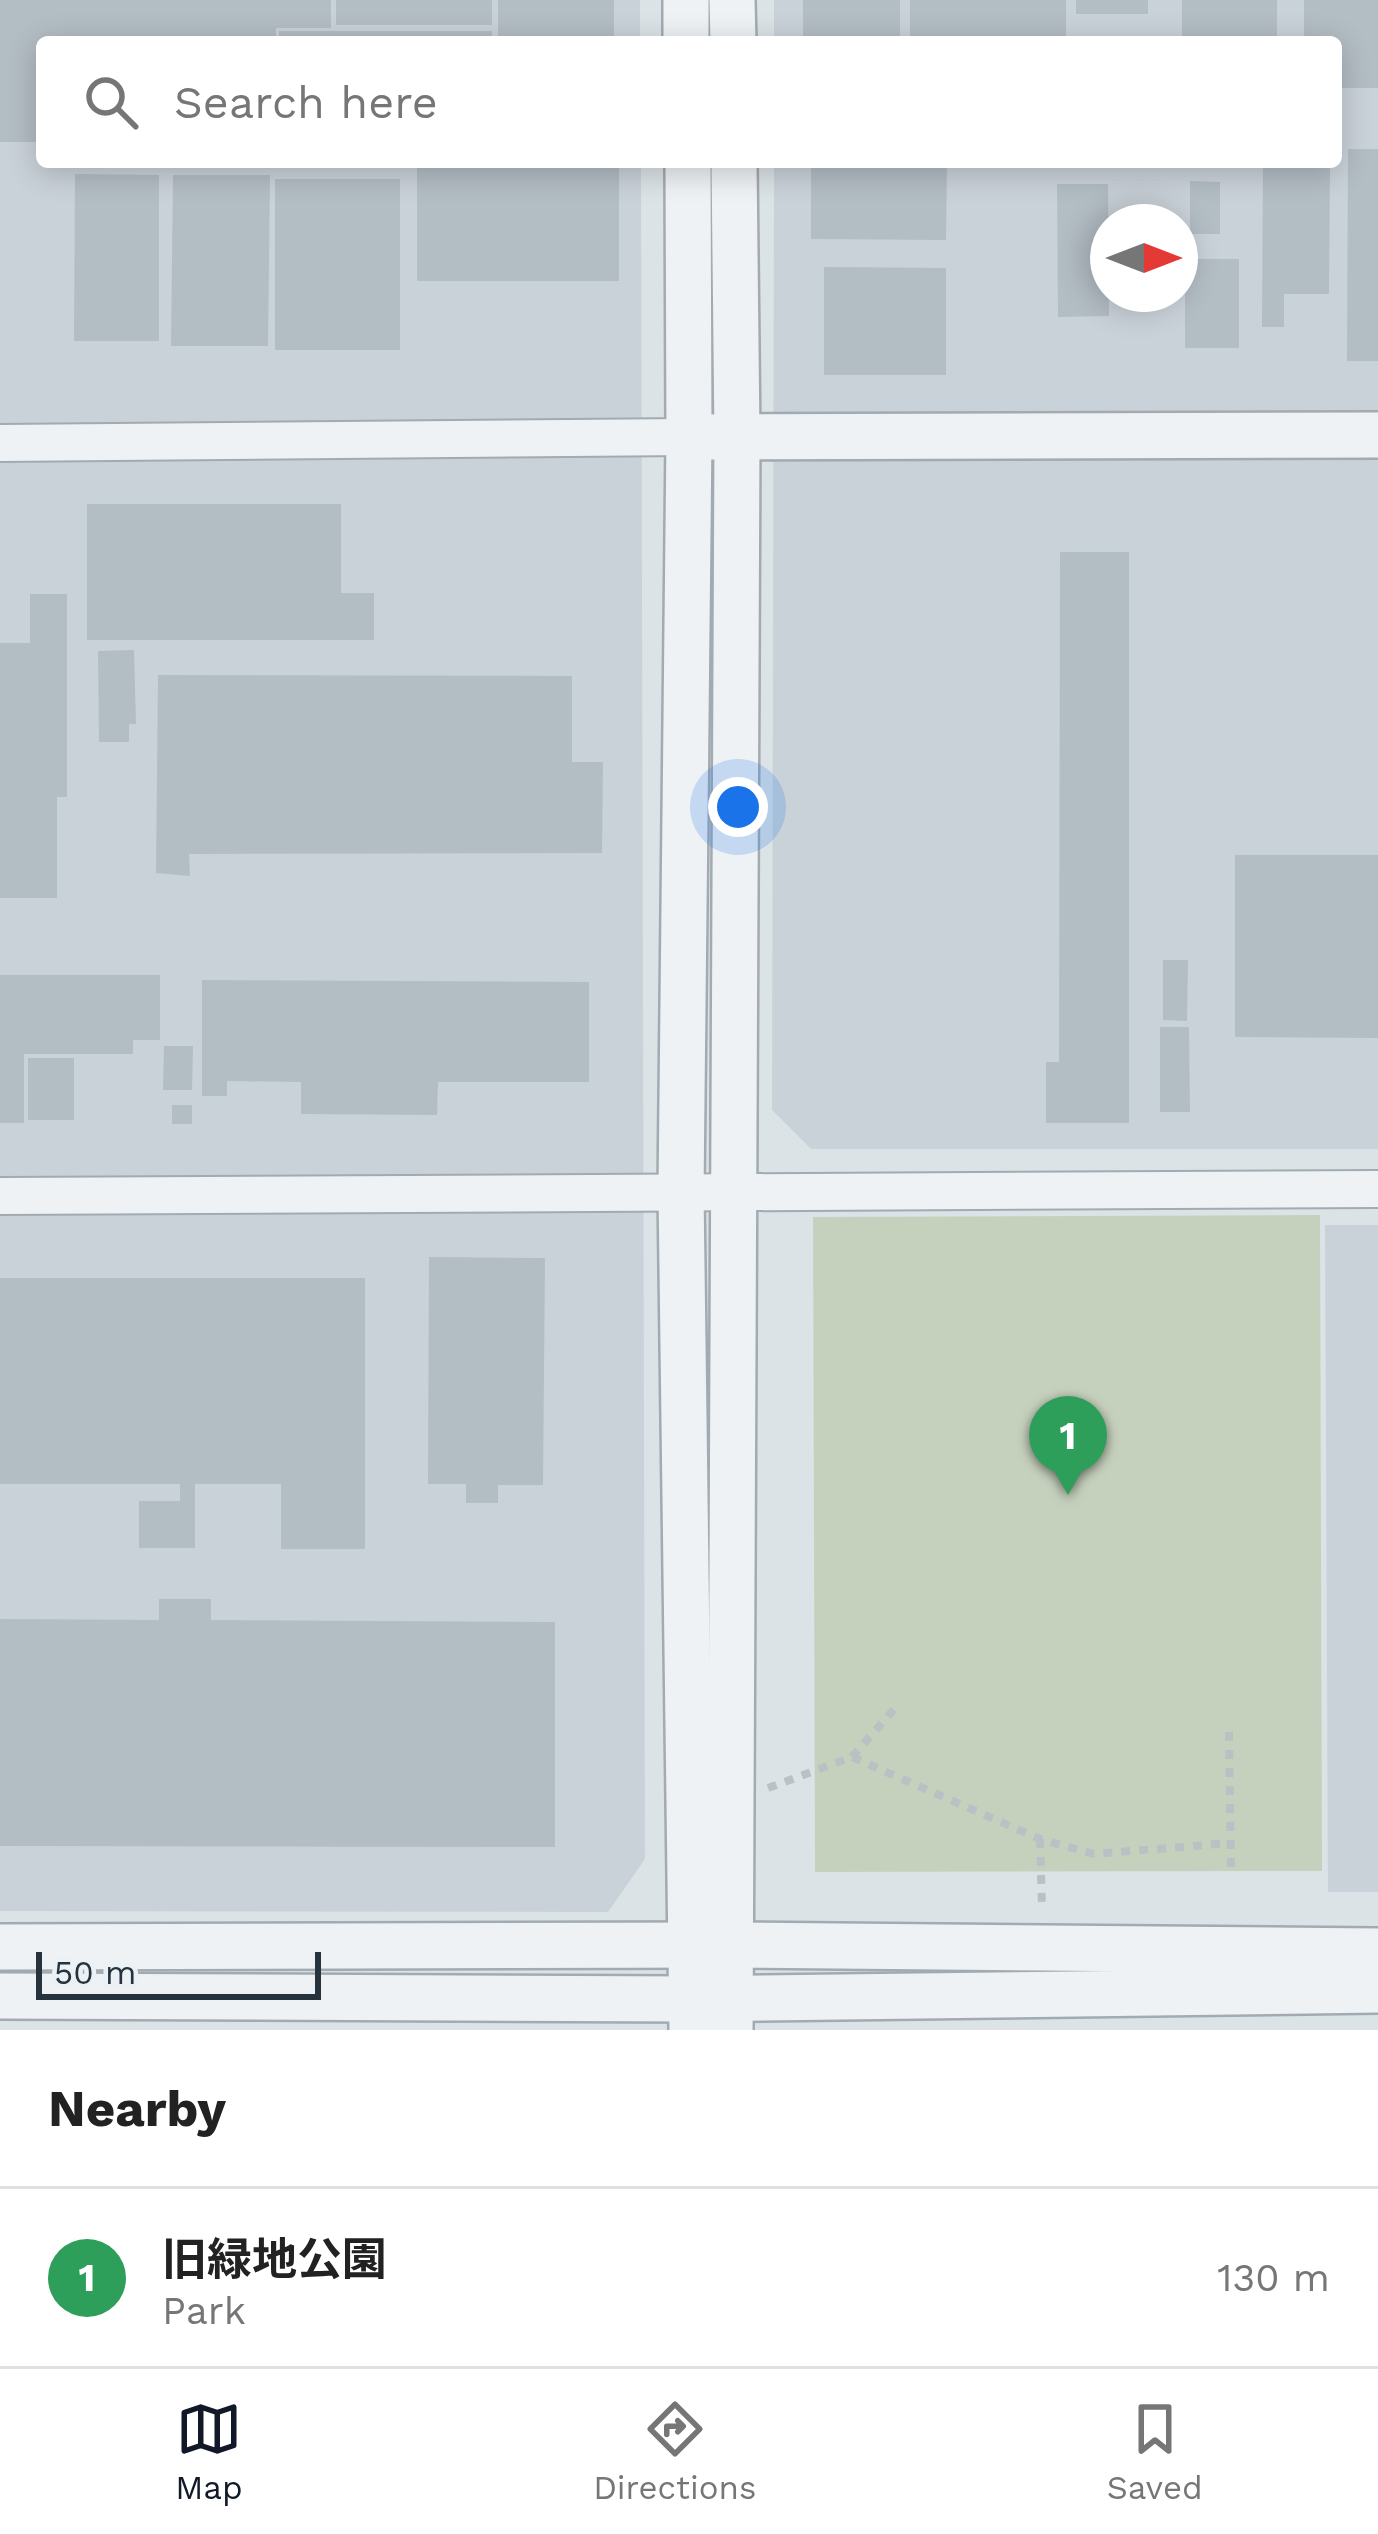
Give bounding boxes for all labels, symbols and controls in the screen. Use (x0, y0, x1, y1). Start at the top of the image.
search box (36, 36, 1342, 168)
icon: search (78, 69, 144, 135)
text: Search here (174, 76, 438, 129)
north arrow (1090, 204, 1198, 312)
your location (708, 777, 768, 837)
pin: 1 (1029, 1396, 1107, 1495)
scale bar (36, 1946, 321, 1999)
text: 50 m (54, 1953, 136, 1992)
text: Nearby (48, 2079, 226, 2138)
text: 旧緑地公園 (162, 2233, 387, 2286)
text: 1 (79, 2255, 95, 2300)
text: 130 m (1217, 2255, 1330, 2300)
text: Park (162, 2288, 246, 2333)
tab: Map (175, 2396, 243, 2507)
tab: Directions (593, 2396, 756, 2507)
tab: Saved (1107, 2396, 1203, 2507)

